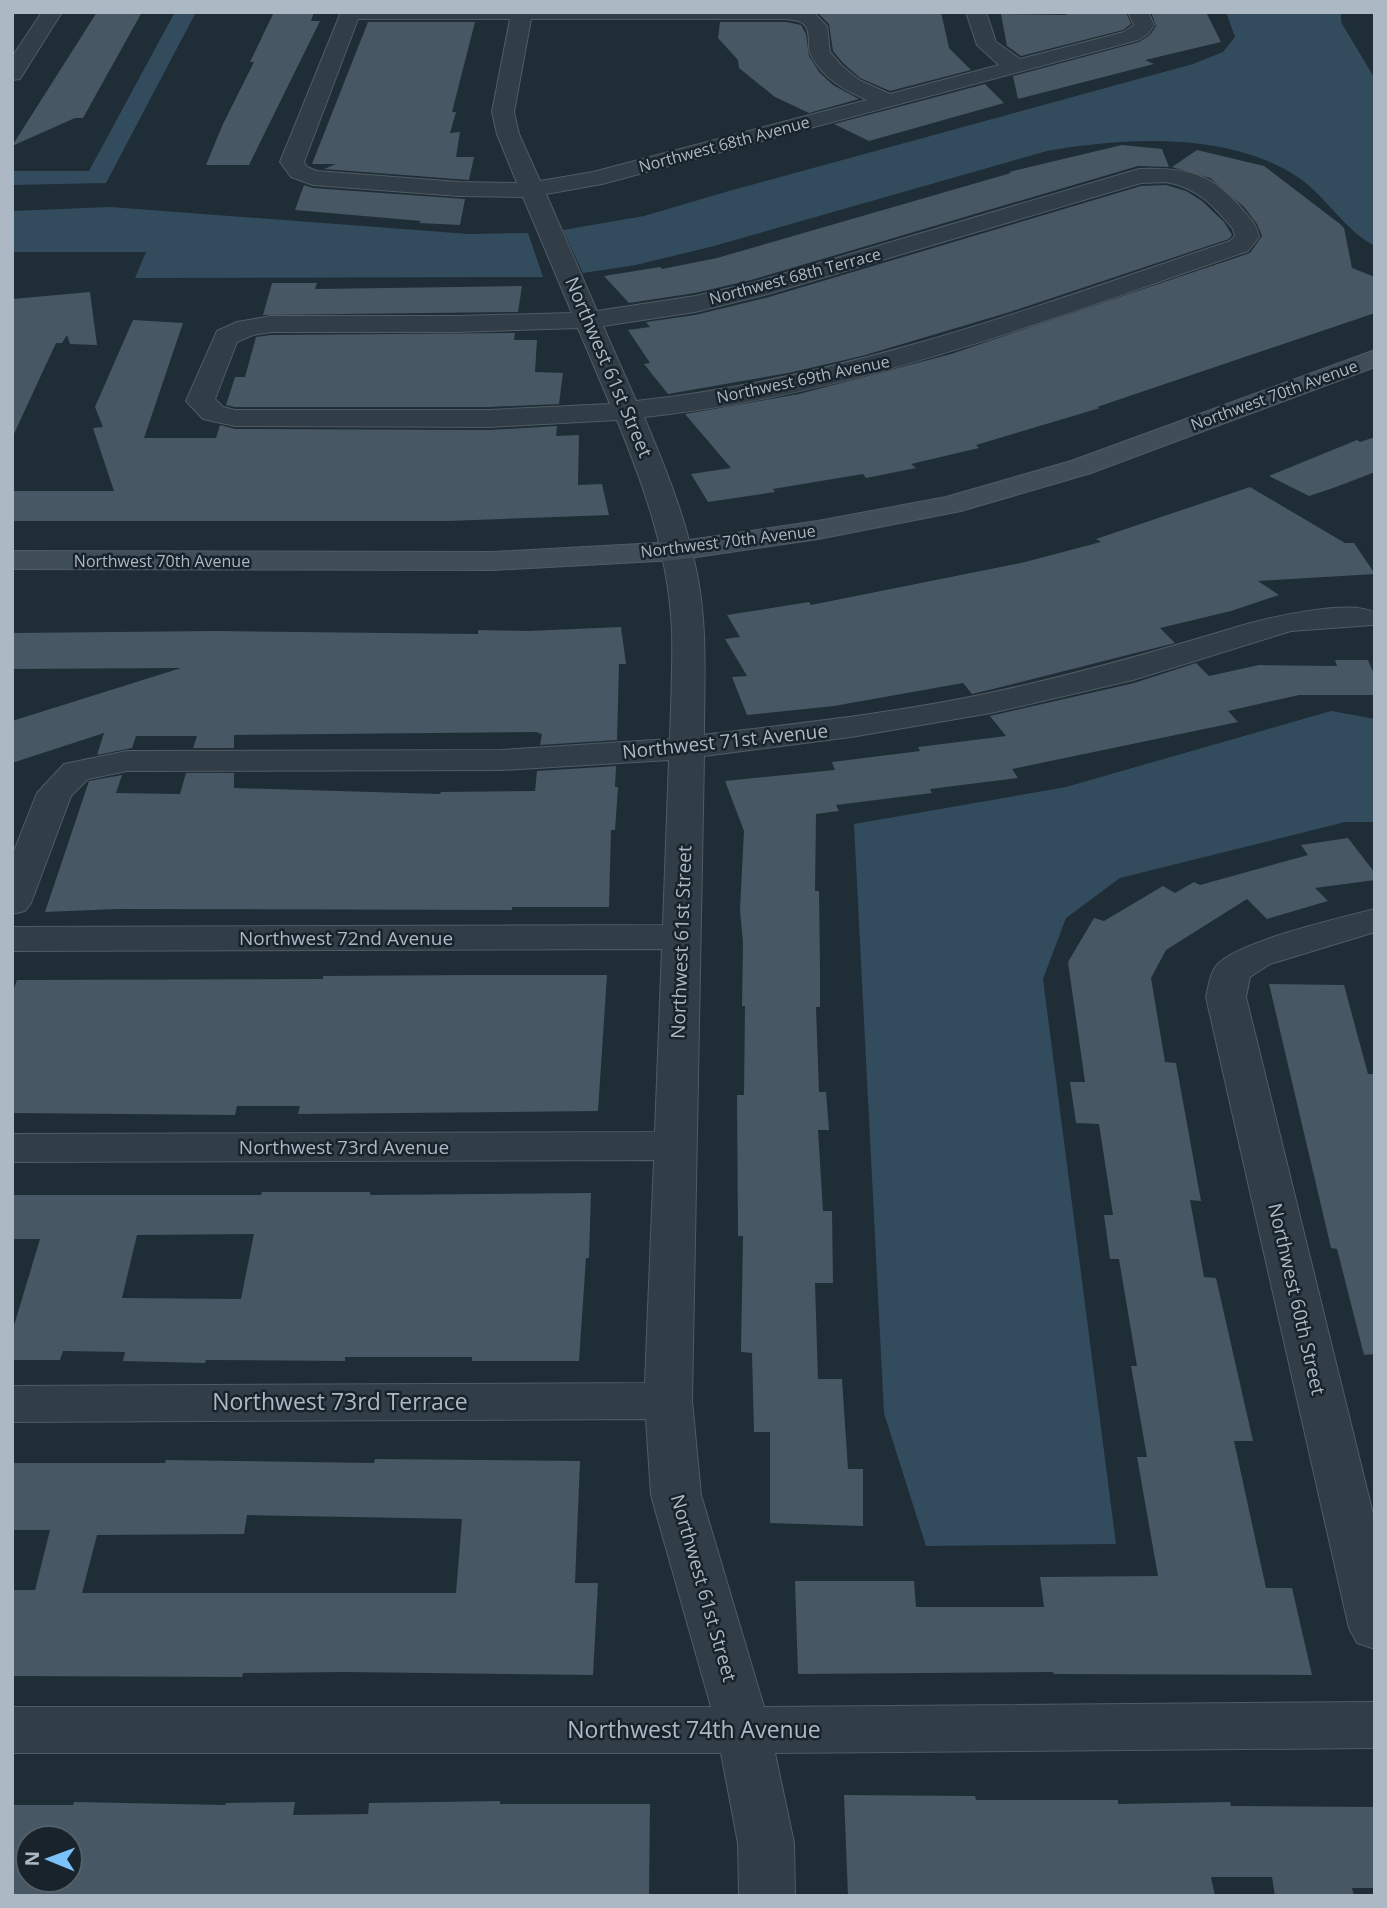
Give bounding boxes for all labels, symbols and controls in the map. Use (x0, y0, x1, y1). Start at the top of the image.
street label: Northwest 68th Avenue (636, 111, 812, 177)
street label: Northwest 68th Terrace (707, 242, 883, 310)
street label: Northwest 61st Street (559, 273, 659, 461)
street label: Northwest 69th Avenue (715, 350, 892, 408)
street label: Northwest 70th Avenue (1187, 355, 1361, 435)
street label: Northwest 70th Avenue (639, 519, 817, 563)
street label: Northwest 70th Avenue (74, 550, 250, 572)
street label: Northwest 71st Avenue (621, 717, 829, 765)
street label: Northwest 61st Street (665, 845, 697, 1039)
street label: Northwest 72nd Avenue (239, 925, 453, 951)
street label: Northwest 73rd Avenue (239, 1134, 449, 1160)
street label: Northwest 60th Street (1262, 1200, 1332, 1398)
street label: Northwest 73rd Terrace (212, 1385, 468, 1417)
street label: Northwest 61st Street (665, 1491, 743, 1685)
street label: Northwest 74th Avenue (567, 1713, 821, 1745)
north arrow (14, 1824, 84, 1894)
text: N (19, 1851, 45, 1867)

